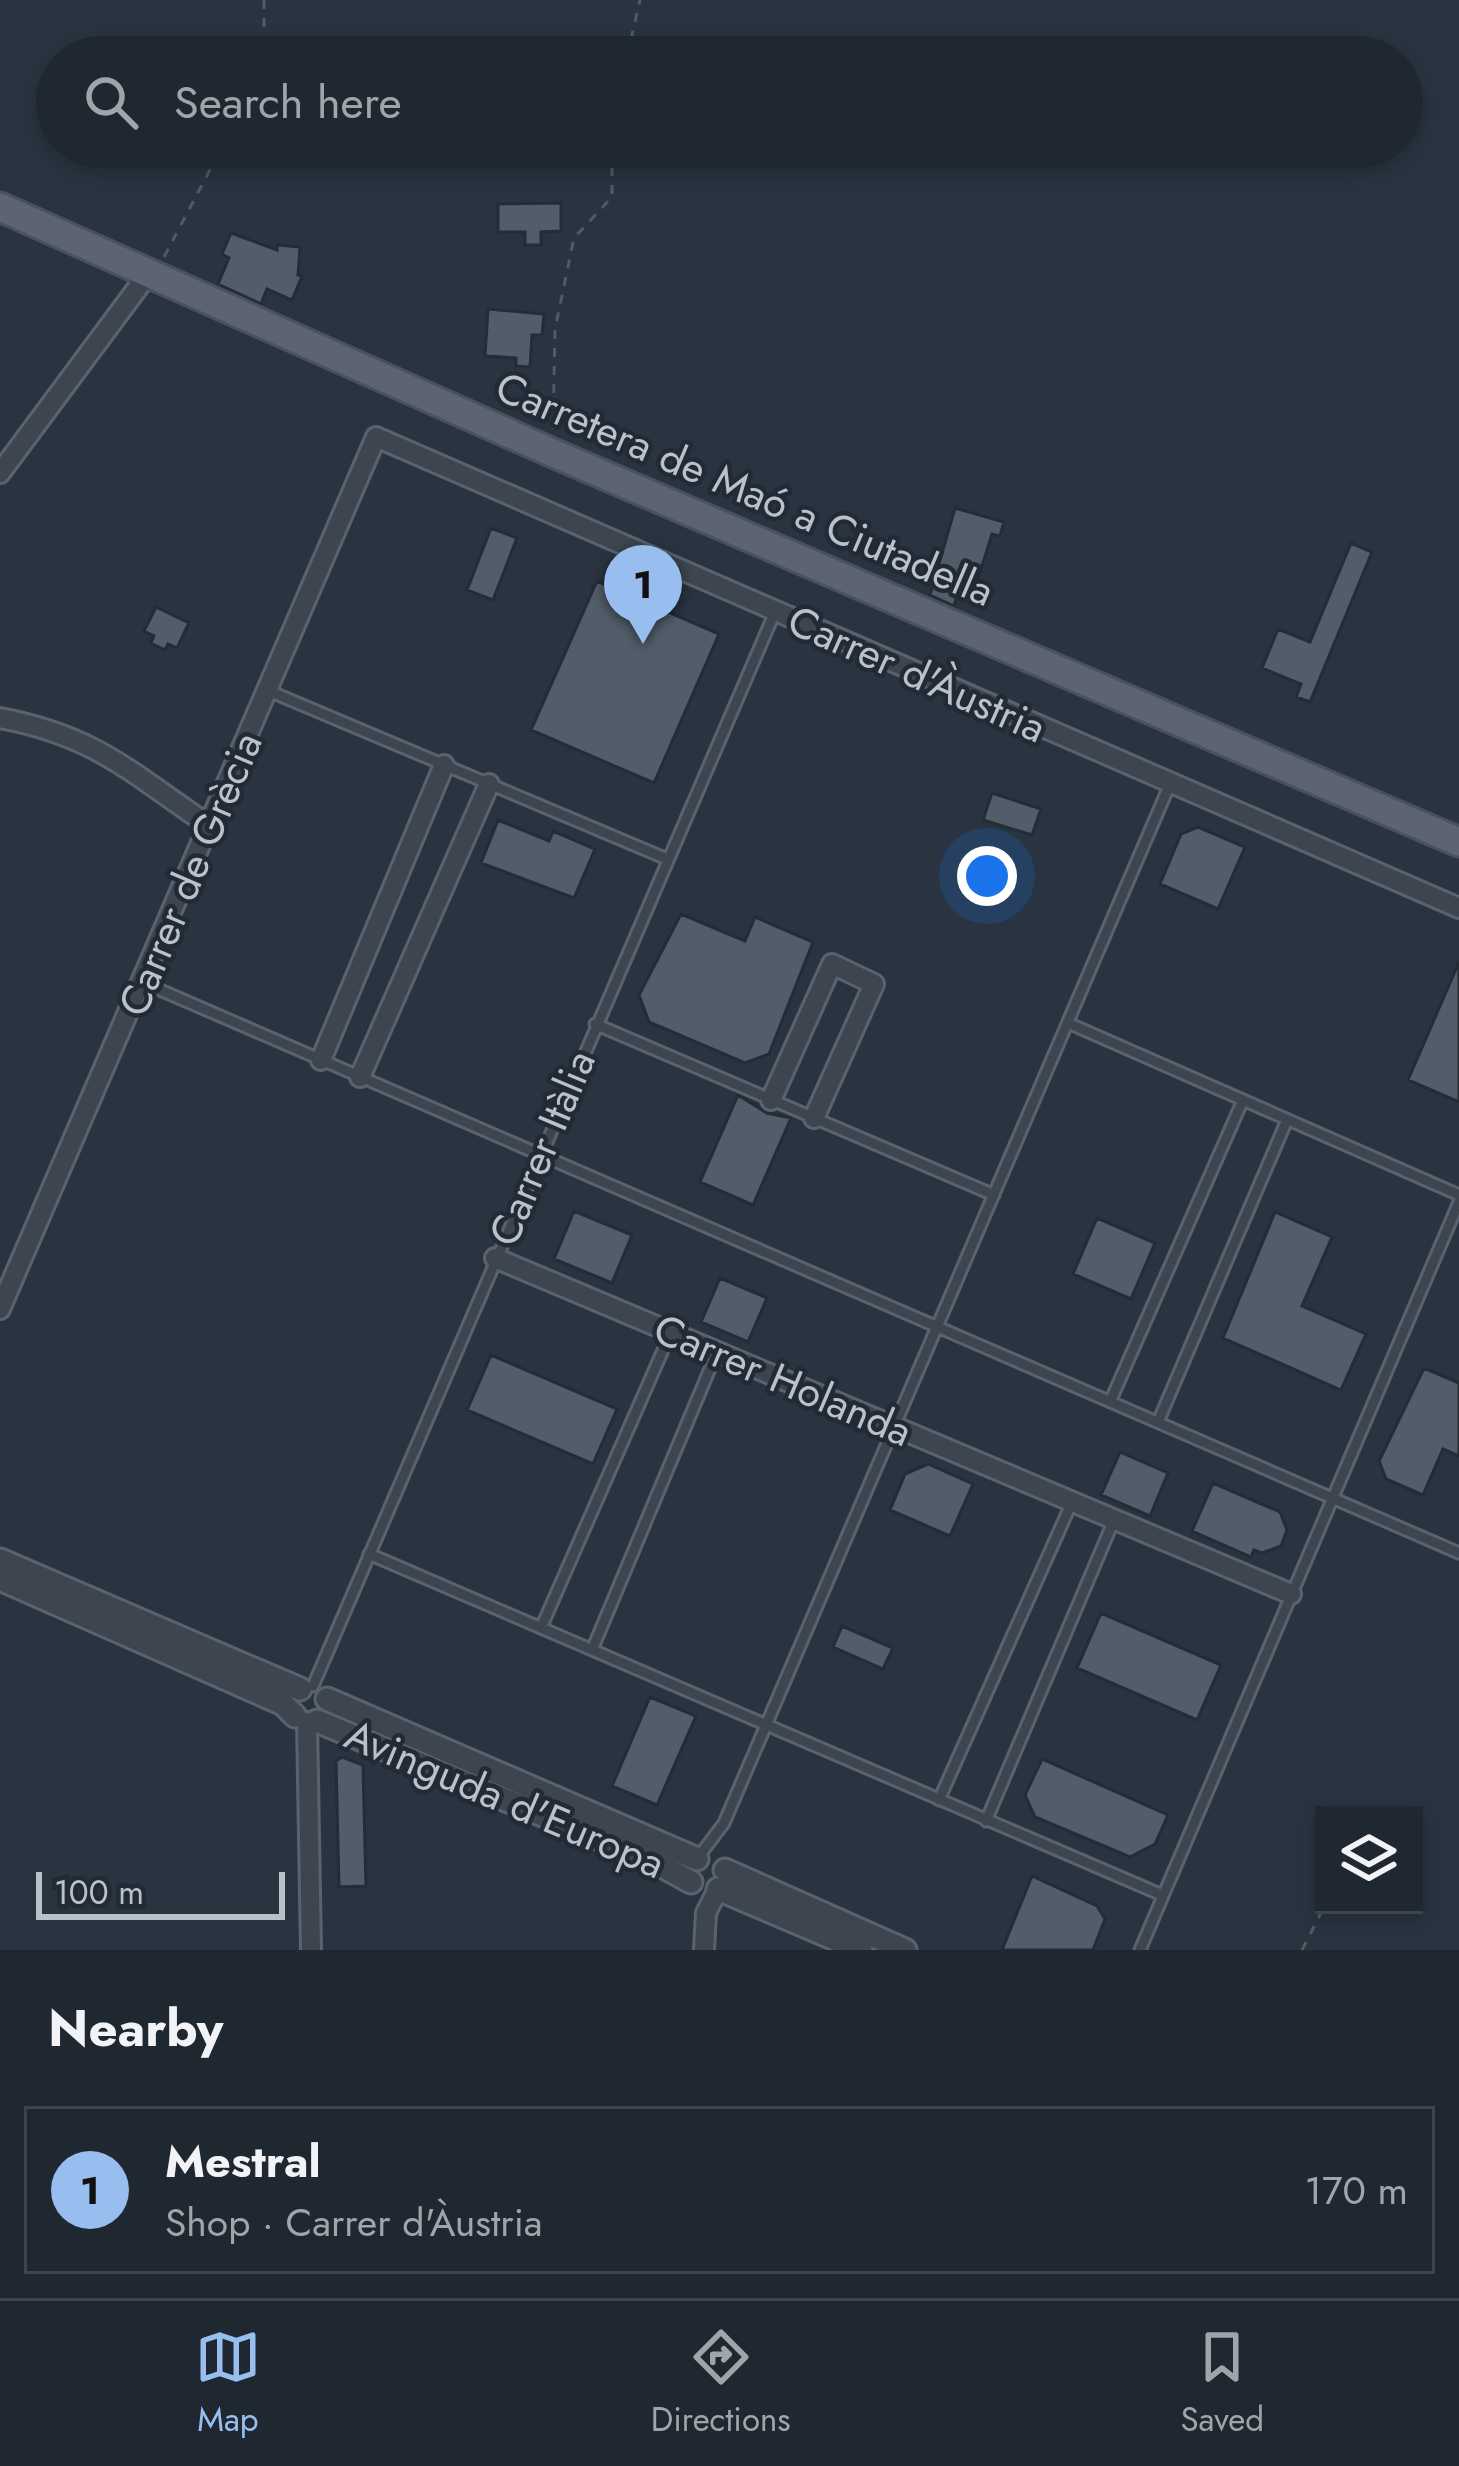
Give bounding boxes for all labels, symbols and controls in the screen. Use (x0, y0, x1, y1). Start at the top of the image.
search box (36, 36, 1423, 168)
icon: search (78, 69, 144, 135)
text: Search here (174, 70, 402, 135)
street label: Carretera de Maó a Ciutadella (487, 356, 1003, 622)
pin: 1 (604, 545, 682, 644)
street label: Carrer d'Àustria (778, 590, 1056, 758)
street label: Carrer de Grècia (103, 723, 277, 1025)
your location (957, 846, 1017, 906)
street label: Carrer Itàlia (473, 1041, 611, 1255)
street label: Carrer Holanda (645, 1298, 921, 1462)
street label: Avinguda d'Europa (336, 1704, 674, 1894)
map controls (1315, 1806, 1423, 1914)
button: layers (1315, 1806, 1423, 1914)
scale bar (36, 1866, 285, 1919)
text: 100 m (54, 1869, 144, 1916)
text: Nearby (48, 1991, 223, 2065)
text: Mestral (165, 2129, 321, 2194)
text: 1 (80, 2162, 100, 2219)
text: 170 m (1304, 2162, 1408, 2219)
text: Shop · Carrer d'Àustria (165, 2194, 543, 2251)
tab: Map (195, 2324, 261, 2443)
tab: Directions (651, 2324, 791, 2443)
tab: Saved (1180, 2324, 1264, 2443)

